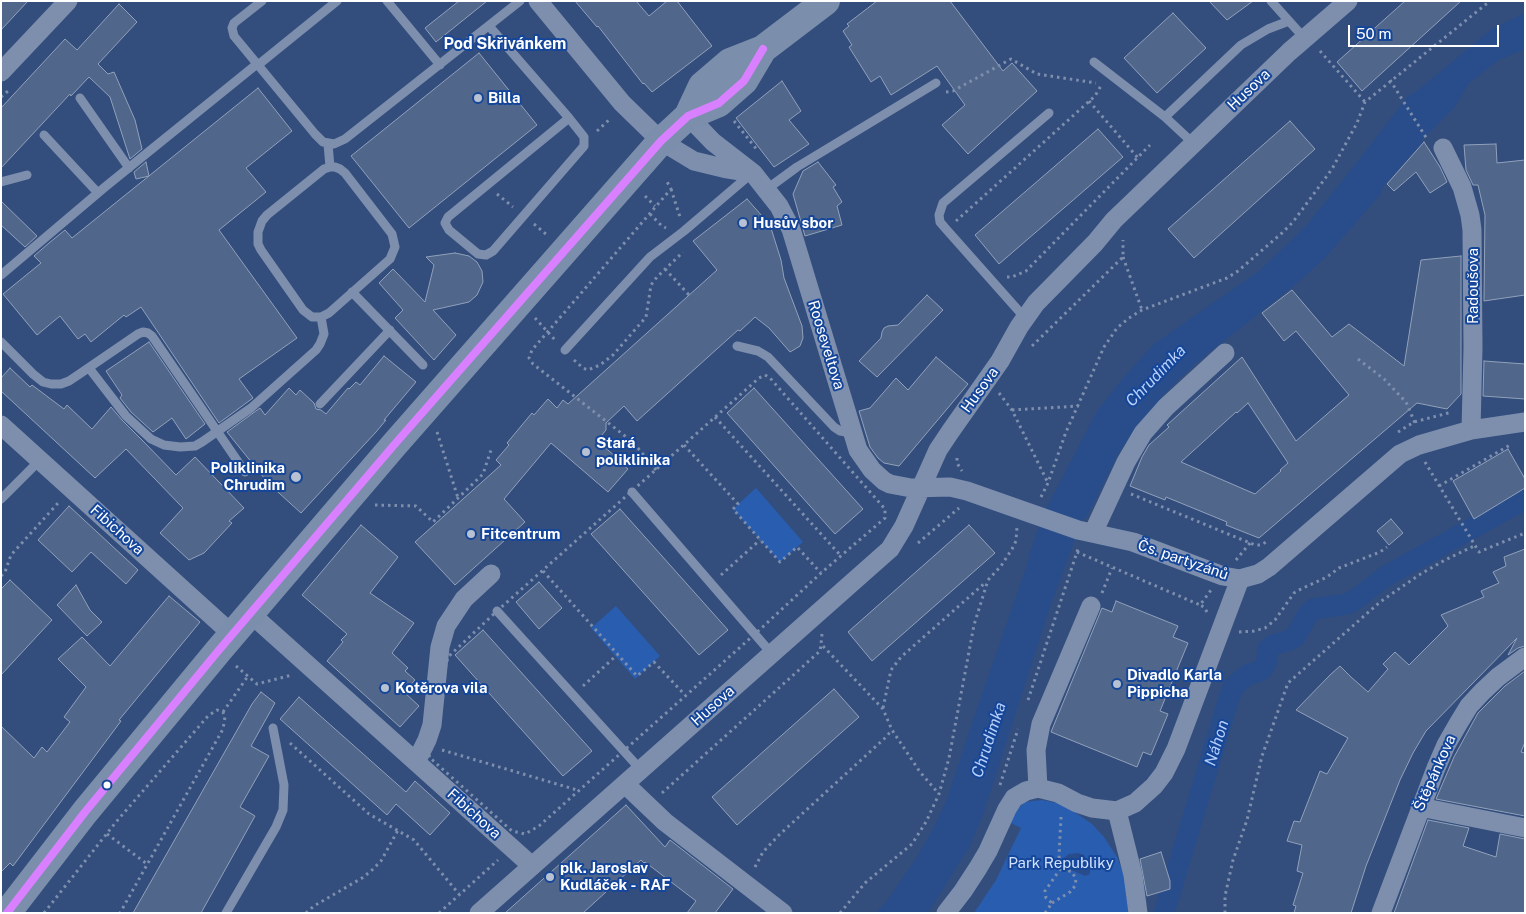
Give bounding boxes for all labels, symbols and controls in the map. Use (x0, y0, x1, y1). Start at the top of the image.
scale bar (1351, 15, 1502, 47)
text: 50 m (1356, 25, 1391, 42)
district label: Pod Skřivánkem (444, 34, 566, 54)
street label: Husova (1224, 66, 1274, 114)
place label: Billa (488, 89, 520, 107)
marker: Billa (472, 92, 484, 104)
place label: Husův sbor (753, 214, 833, 232)
marker: Husův sbor (737, 217, 749, 229)
street label: Radoušova (1464, 248, 1482, 324)
street label: Rooseveltova (804, 298, 848, 392)
water label: Chrudimka (1122, 341, 1190, 411)
street label: Husova (957, 364, 1003, 416)
place label: Stará poliklinika (596, 434, 670, 469)
marker: Stará poliklinika (580, 446, 592, 458)
place label: Poliklinika Chrudim (210, 459, 285, 494)
marker: Poliklinika Chrudim (289, 470, 303, 484)
street label: Fibichova (86, 501, 148, 559)
place label: Fitcentrum (481, 525, 560, 543)
marker: Fitcentrum (465, 528, 477, 540)
street label: Čs. partyzánů (1135, 536, 1231, 584)
place label: Divadlo Karla Pippicha (1127, 666, 1222, 701)
marker: Divadlo Karla Pippicha (1111, 678, 1123, 690)
place label: Kotěrova vila (395, 679, 487, 697)
marker: Kotěrova vila (379, 682, 391, 694)
street label: Husova (688, 682, 738, 730)
water label: Chrudimka (968, 700, 1010, 780)
water label: Náhon (1201, 718, 1233, 768)
street label: Štěpánkova (1410, 732, 1460, 814)
unlabelled marker (102, 780, 112, 790)
street label: Fibichova (443, 785, 505, 843)
park label: Park Republiky (1008, 854, 1114, 872)
place label: plk. Jaroslav Kudláček - RAF (560, 859, 671, 894)
marker: plk. Jaroslav Kudláček - RAF (544, 871, 556, 883)

